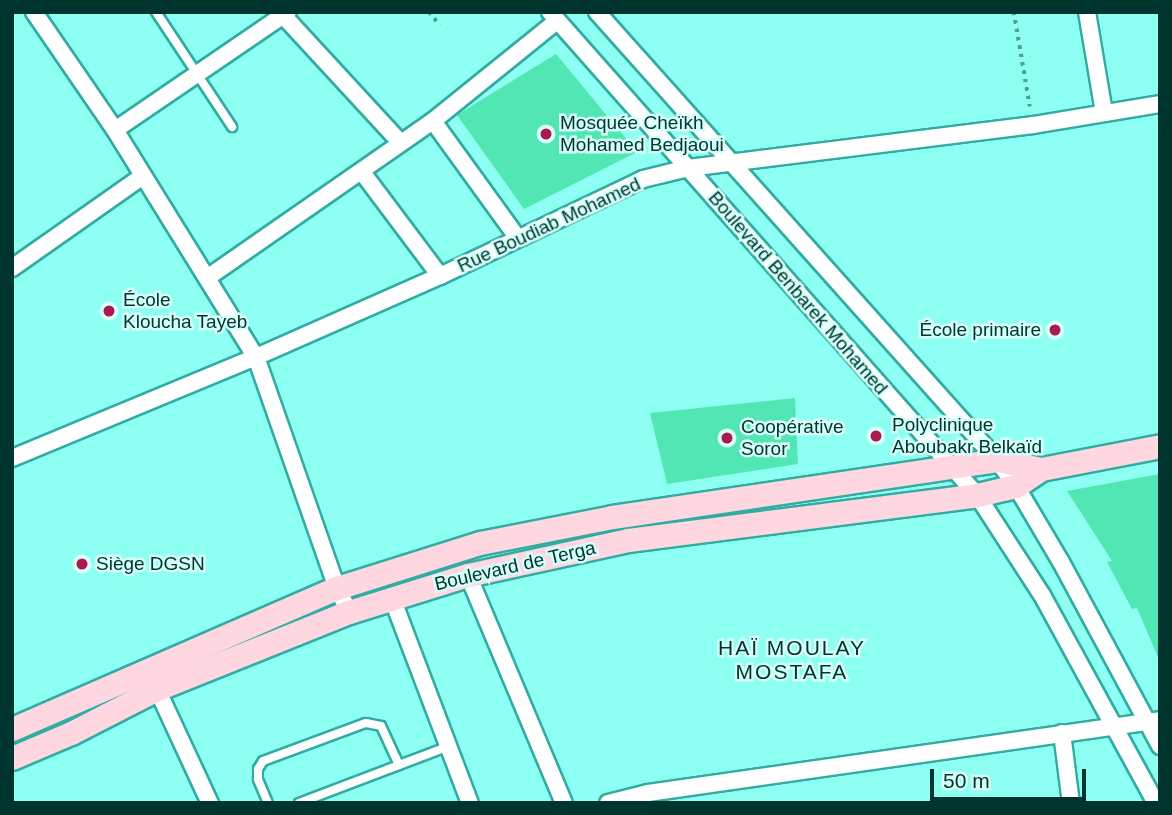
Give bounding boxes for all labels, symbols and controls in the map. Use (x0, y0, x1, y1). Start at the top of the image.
place label: Mosquée Cheïkh Mohamed Bedjaoui (560, 112, 724, 156)
marker: Mosquée Cheïkh Mohamed Bedjaoui (538, 126, 554, 142)
street label: Rue Boudiab Mohamed (454, 172, 644, 278)
street label: Boulevard Benbarek Mohamed (703, 187, 893, 399)
place label: École Kloucha Tayeb (123, 289, 248, 333)
marker: École Kloucha Tayeb (101, 303, 117, 319)
place label: École primaire (920, 319, 1041, 341)
marker: École primaire (1047, 322, 1063, 338)
place label: Polyclinique Aboubakr Belkaïd (892, 414, 1042, 458)
place label: Coopérative Soror (741, 416, 843, 460)
marker: Polyclinique Aboubakr Belkaïd (866, 426, 886, 446)
marker: Coopérative Soror (719, 430, 735, 446)
street label: Boulevard de Terga (432, 536, 598, 596)
place label: Siège DGSN (96, 553, 205, 575)
marker: Siège DGSN (74, 556, 90, 572)
district label: HAÏ MOULAY MOSTAFA (719, 635, 865, 685)
scale bar (934, 756, 1090, 800)
text: 50 m (943, 769, 990, 792)

